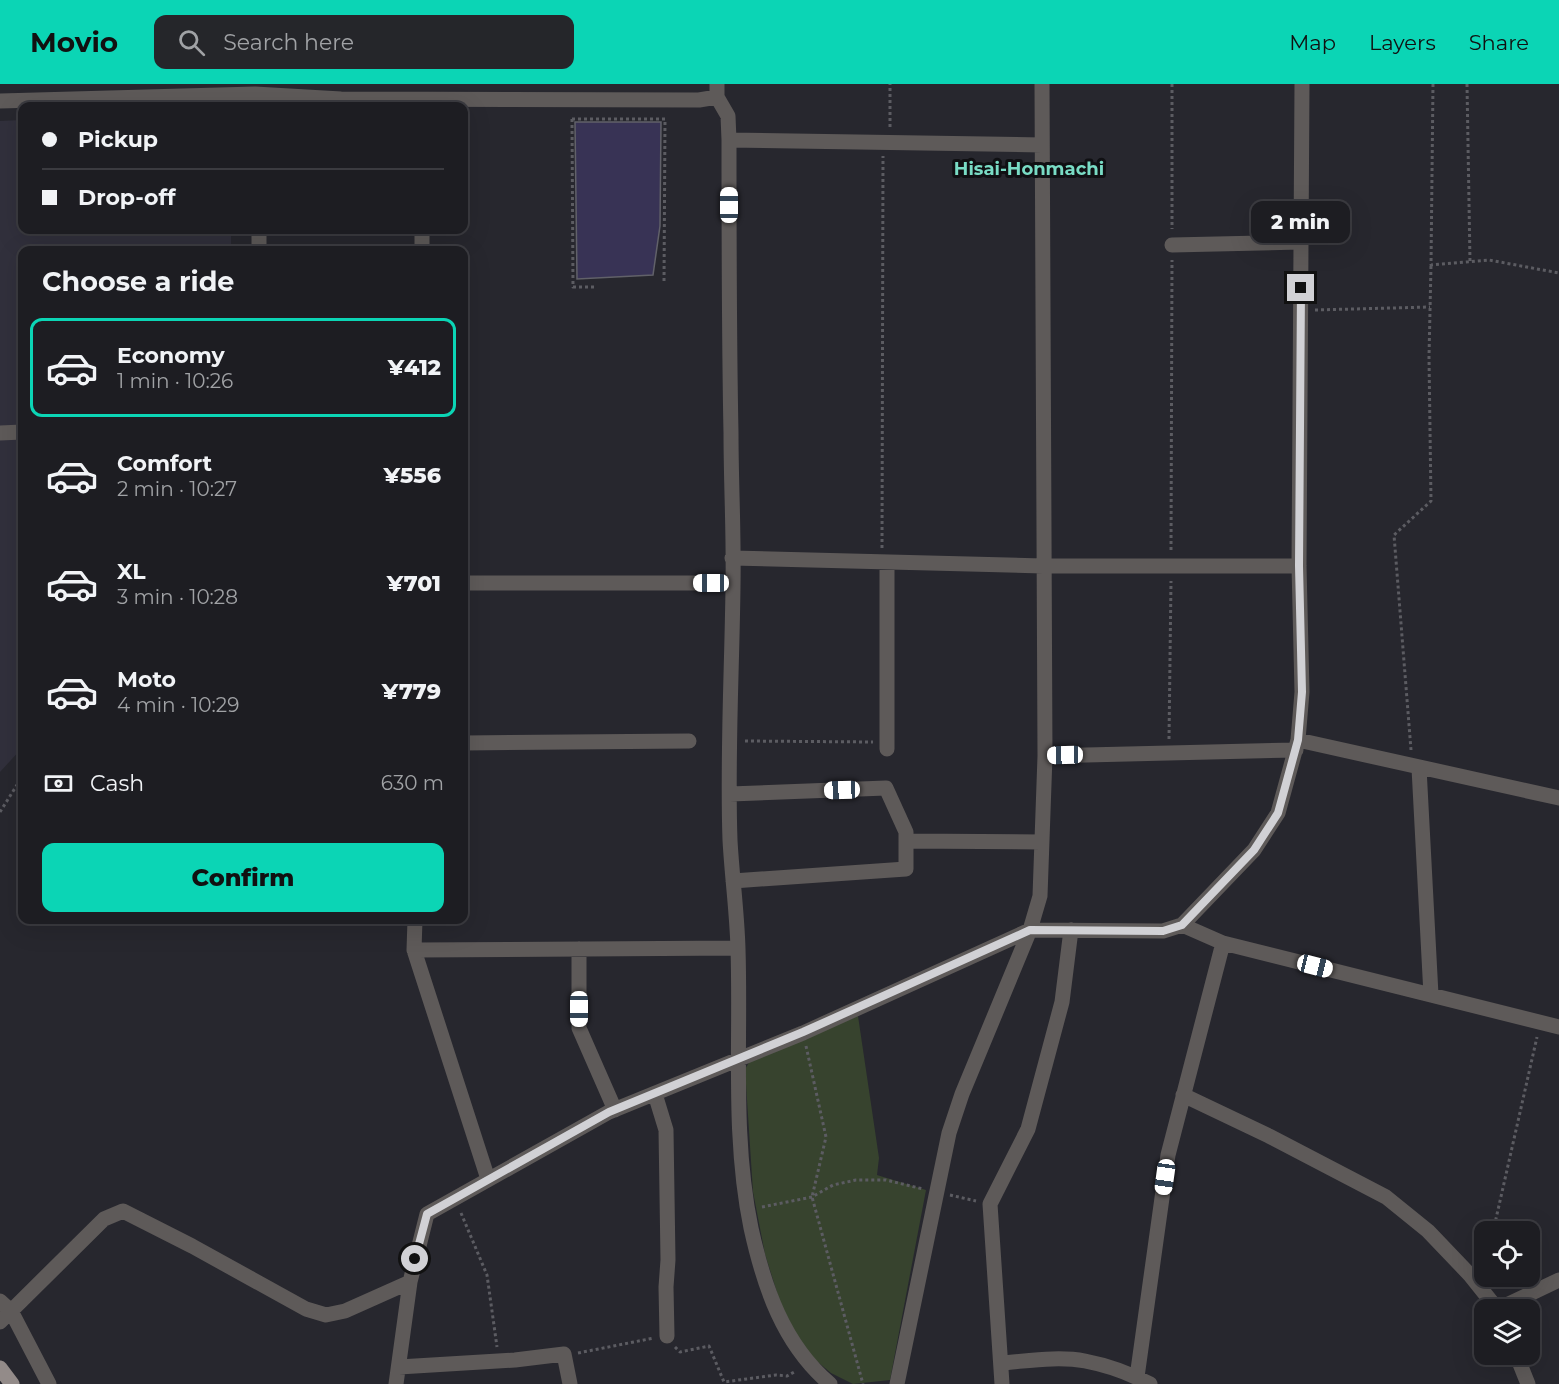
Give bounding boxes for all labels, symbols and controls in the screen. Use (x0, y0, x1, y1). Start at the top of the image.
search box (154, 15, 574, 69)
text: Movio (30, 25, 118, 59)
icon: search (175, 26, 208, 59)
text: Search here (223, 29, 354, 56)
text: Map (1289, 30, 1336, 55)
text: Layers (1369, 30, 1436, 55)
text: Share (1469, 30, 1529, 55)
text: Pickup (78, 126, 158, 153)
district label: Hisai-Honmachi (954, 158, 1104, 180)
text: Drop-off (78, 184, 176, 211)
car (720, 187, 738, 223)
callout: 2 min (1252, 201, 1350, 243)
text: 2 min (1271, 210, 1330, 234)
text: Choose a ride (42, 265, 234, 298)
route end (1287, 274, 1314, 301)
icon: car (45, 341, 99, 395)
text: Economy (117, 342, 225, 369)
text: ¥412 (388, 354, 441, 381)
text: 1 min · 10:26 (117, 369, 233, 393)
icon: car (45, 449, 99, 503)
text: Comfort (117, 450, 212, 477)
text: ¥556 (384, 462, 441, 489)
text: 2 min · 10:27 (117, 477, 237, 501)
icon: car (45, 557, 99, 611)
text: XL (117, 558, 146, 585)
text: ¥701 (387, 570, 441, 597)
car (693, 574, 729, 592)
text: 3 min · 10:28 (117, 585, 238, 609)
icon: car (45, 665, 99, 719)
text: Moto (117, 666, 176, 693)
text: ¥779 (382, 678, 441, 705)
text: 4 min · 10:29 (117, 693, 239, 717)
car (1047, 746, 1083, 764)
icon: cash (42, 767, 75, 800)
text: Cash (90, 770, 144, 797)
text: 630 m (381, 771, 444, 795)
car (824, 780, 860, 800)
button: Confirm (42, 843, 444, 912)
car (1295, 953, 1335, 979)
car (570, 991, 588, 1027)
car (1154, 1158, 1176, 1196)
map controls (1474, 1221, 1540, 1365)
button: locate (1474, 1221, 1540, 1287)
route start (401, 1245, 428, 1272)
button: layers (1474, 1299, 1540, 1365)

